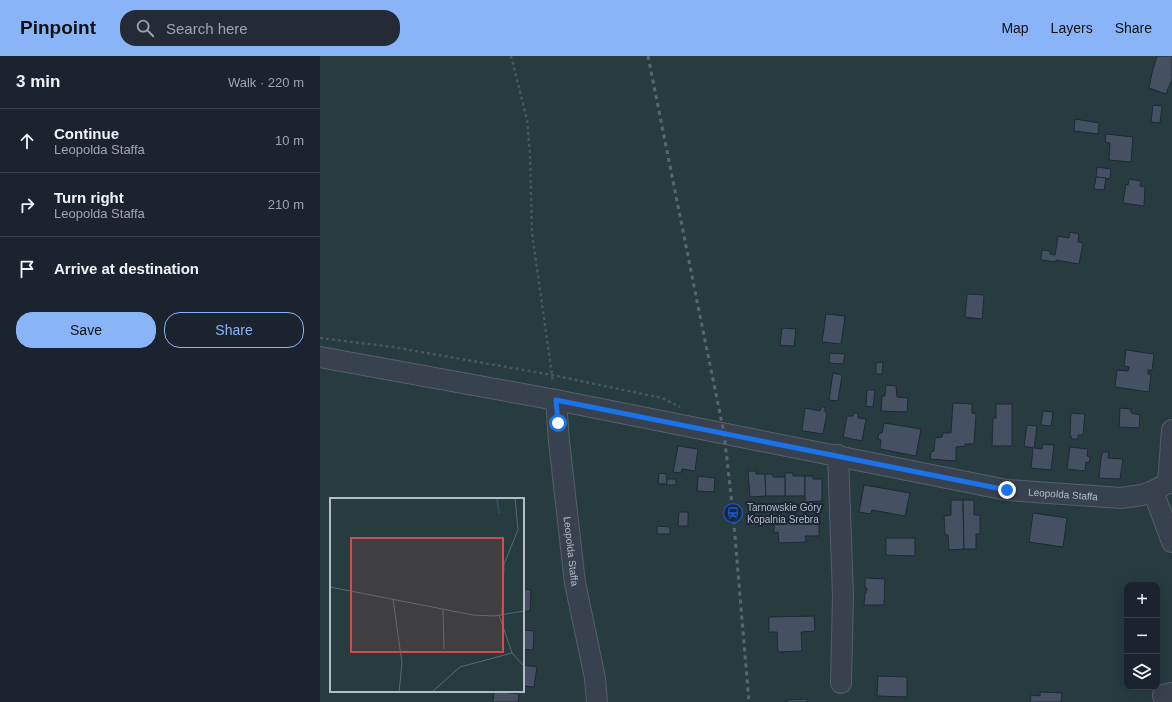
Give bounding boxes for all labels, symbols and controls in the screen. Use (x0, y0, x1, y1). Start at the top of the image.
search box (120, 10, 400, 46)
text: Pinpoint (20, 17, 96, 38)
icon: search (134, 17, 156, 39)
text: Search here (166, 20, 248, 37)
text: Map (1001, 20, 1029, 36)
text: Layers (1051, 20, 1093, 36)
text: Share (1115, 20, 1152, 36)
text: 3 min (16, 72, 60, 91)
text: Walk · 220 m (228, 75, 304, 90)
text: Continue (54, 125, 119, 142)
icon: ahead (16, 130, 38, 152)
text: 10 m (275, 133, 304, 148)
text: Leopolda Staffa (54, 142, 145, 157)
text: Turn right (54, 189, 124, 206)
icon: right (16, 194, 38, 216)
text: 210 m (268, 197, 304, 212)
text: Leopolda Staffa (54, 206, 145, 221)
icon: arrive (16, 258, 38, 280)
text: Arrive at destination (54, 260, 199, 277)
button: Save (16, 312, 156, 348)
button: Share (164, 312, 304, 348)
route start (549, 414, 567, 432)
route end (998, 481, 1016, 499)
street label: Leopolda Staffa (1028, 486, 1099, 502)
inset map (330, 498, 524, 692)
station icon: Tarnowskie Góry Kopalnia Srebra (722, 502, 744, 524)
place label: Tarnowskie Góry Kopalnia Srebra (747, 502, 821, 525)
street label: Leopolda Staffa (562, 516, 581, 587)
map controls (1124, 582, 1160, 690)
button: + (1124, 582, 1160, 618)
button: − (1124, 618, 1160, 654)
button: layers (1124, 654, 1160, 690)

